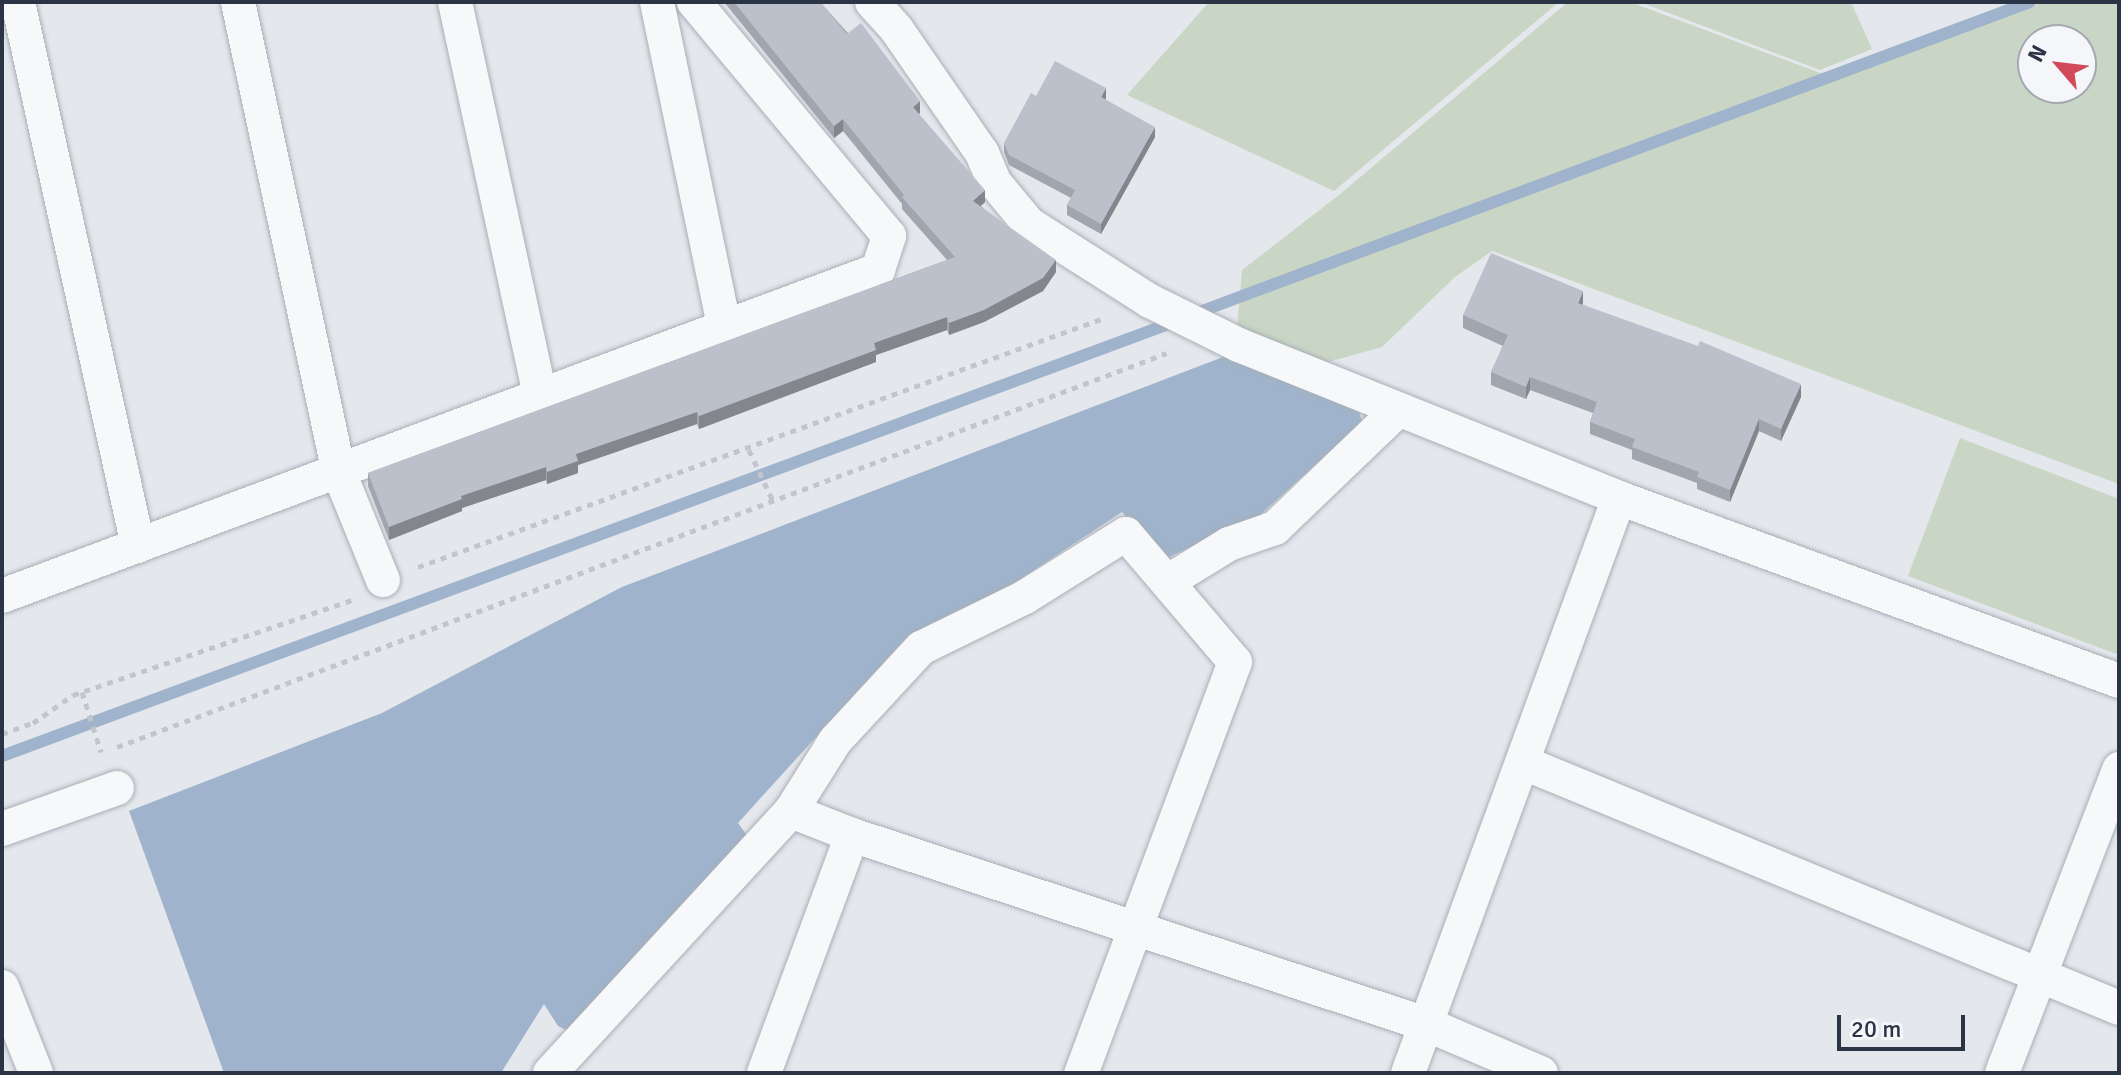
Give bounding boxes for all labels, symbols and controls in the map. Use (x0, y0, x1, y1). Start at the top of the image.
north arrow (2017, 24, 2097, 104)
text: N (2022, 40, 2053, 67)
scale bar (1841, 999, 1969, 1049)
text: 20 m (1851, 1014, 1901, 1044)

